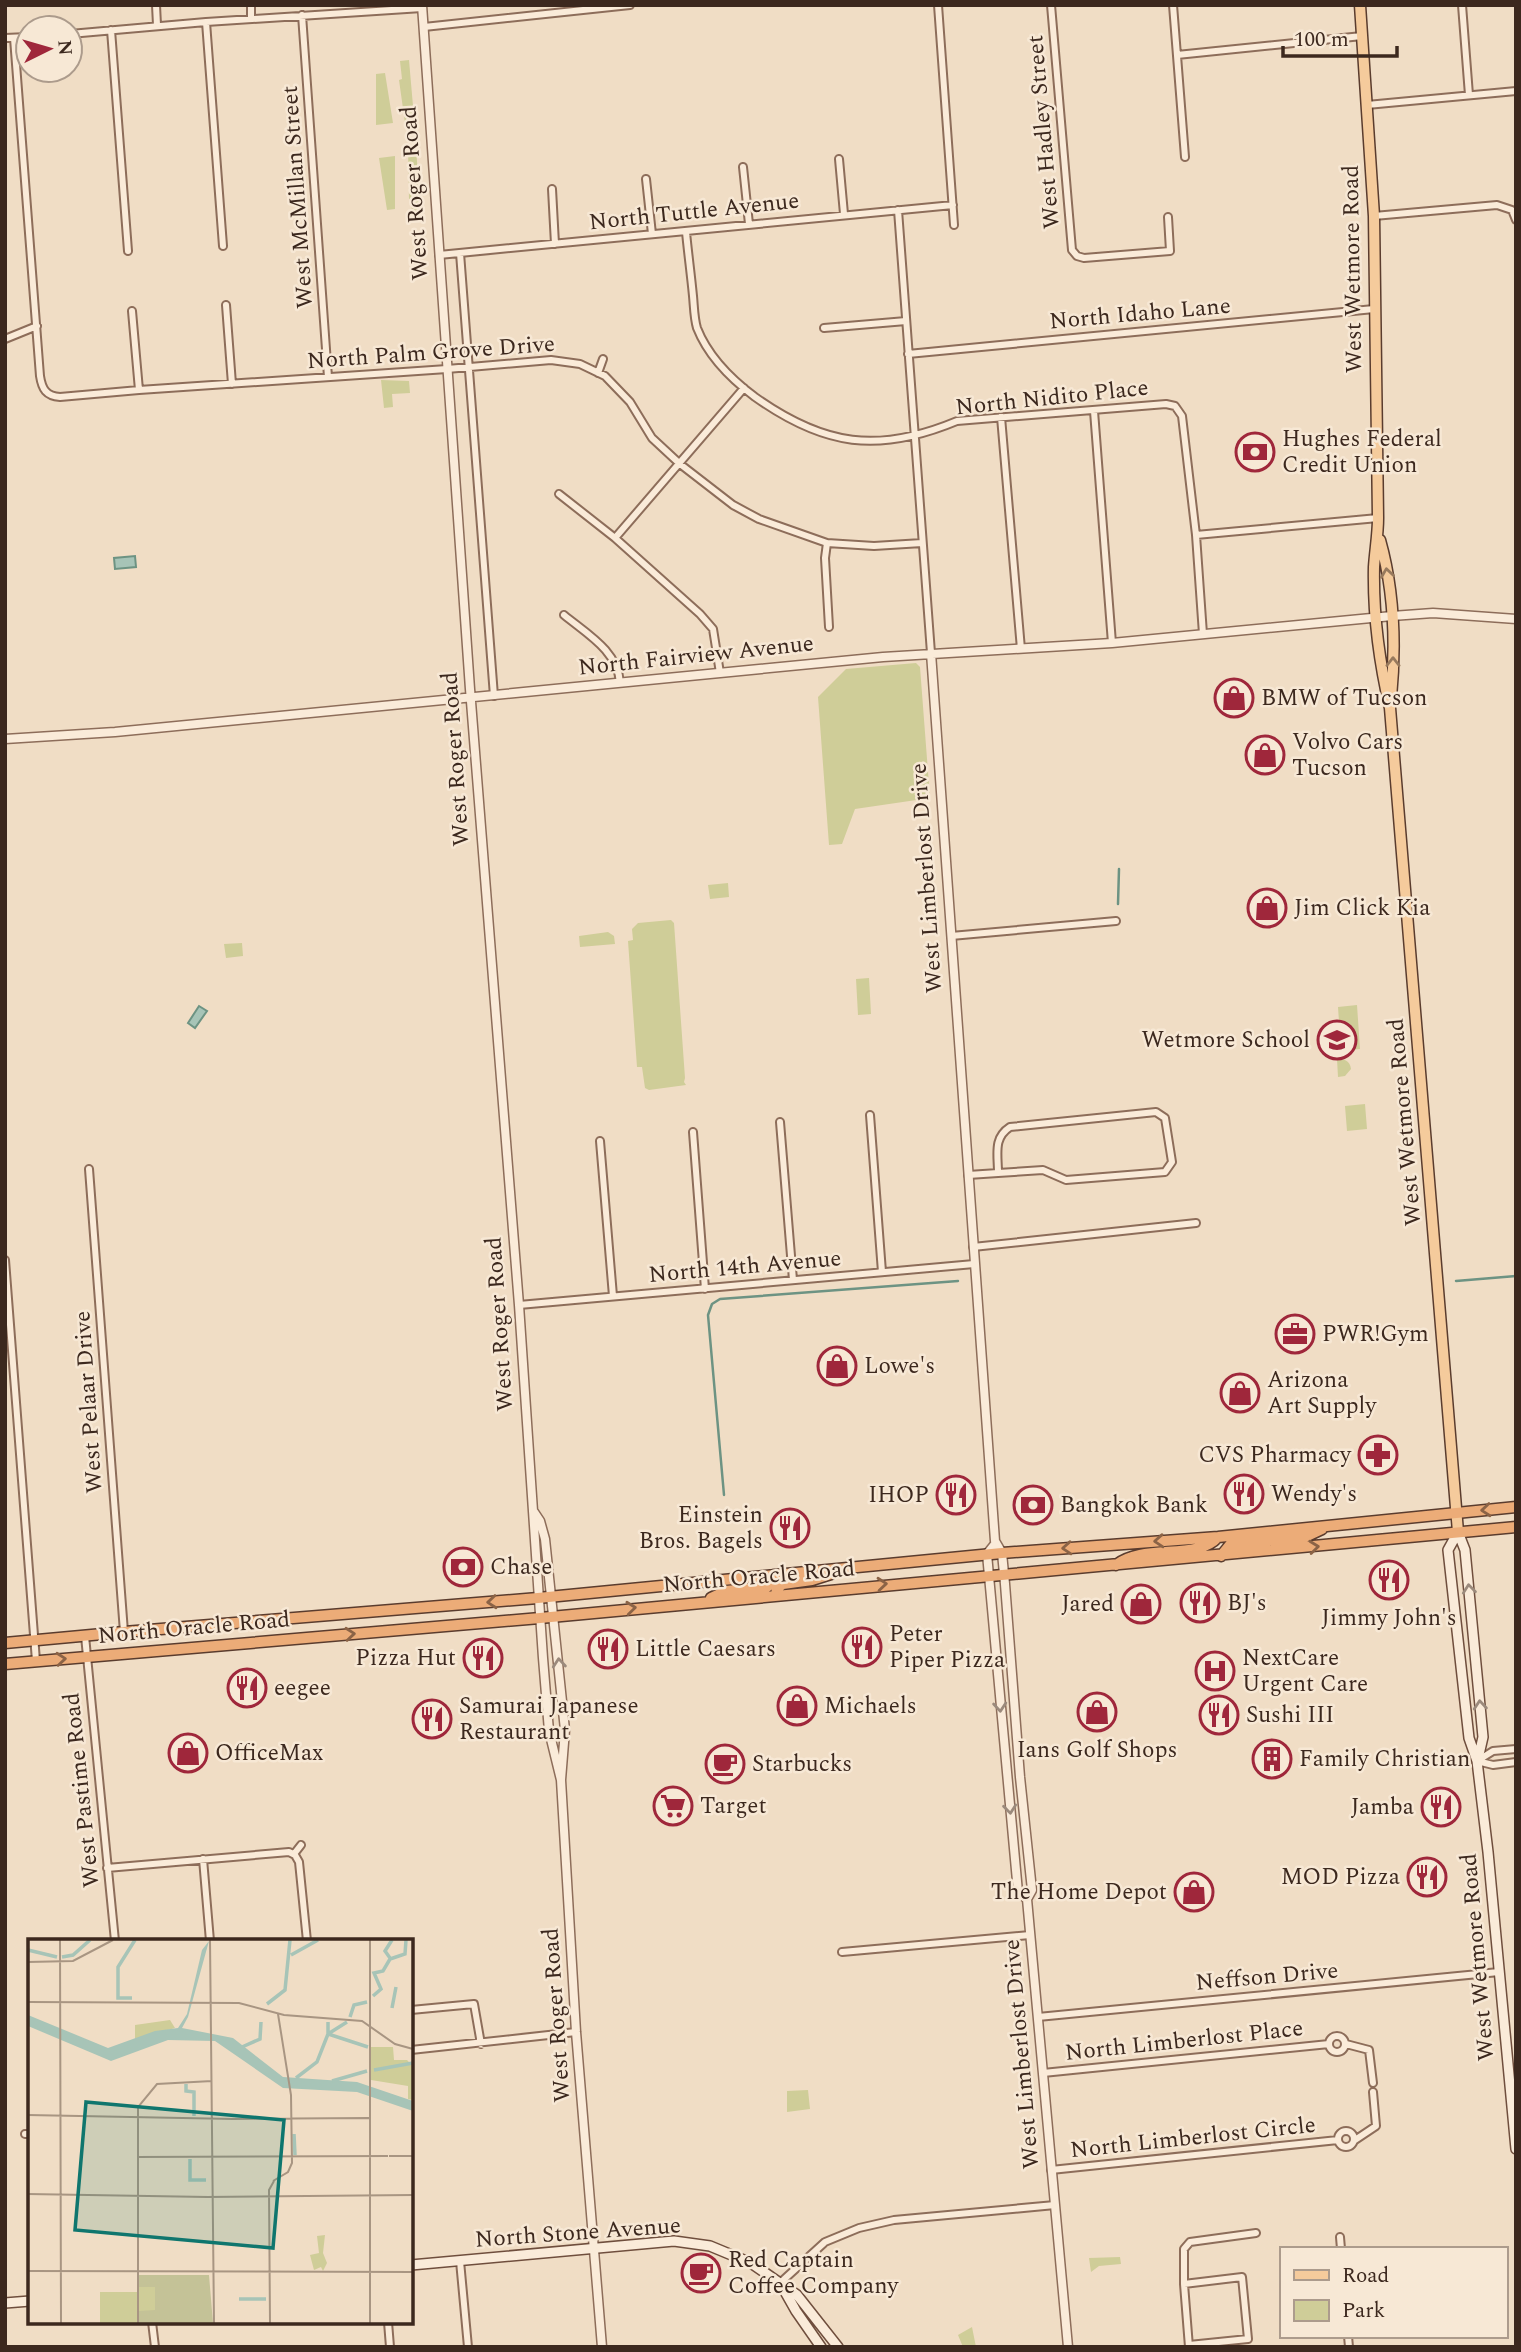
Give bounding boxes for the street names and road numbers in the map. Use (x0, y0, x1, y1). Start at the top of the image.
street label: West Hadley Street (1018, 34, 1070, 230)
street label: West McMillan Street (273, 84, 323, 310)
street label: West Roger Road (391, 105, 439, 281)
street label: West Wetmore Road (1334, 164, 1372, 374)
street label: North Tuttle Avenue (587, 184, 801, 240)
street label: North Idaho Lane (1048, 289, 1232, 339)
street label: North Palm Grove Drive (306, 327, 556, 379)
street label: North Nidito Place (954, 370, 1150, 426)
street label: North Fairview Avenue (576, 626, 816, 686)
street label: West Roger Road (432, 671, 480, 847)
street label: West Limberlost Drive (902, 762, 952, 994)
street label: West Wetmore Road (1378, 1016, 1432, 1227)
street label: West Roger Road (476, 1236, 524, 1412)
street label: North 14th Avenue (647, 1241, 843, 1293)
street label: West Pelaar Drive (65, 1310, 113, 1494)
street label: North Oracle Road (661, 1551, 857, 1603)
street label: North Oracle Road (96, 1602, 292, 1654)
street label: West Pastime Road (54, 1691, 110, 1889)
street label: West Wetmore Road (1451, 1851, 1505, 2062)
street label: West Roger Road (533, 1927, 581, 2103)
street label: West Limberlost Drive (995, 1938, 1049, 2170)
street label: Neffson Drive (1194, 1953, 1340, 2001)
street label: North Limberlost Place (1063, 2011, 1305, 2071)
street label: North Limberlost Circle (1069, 2108, 1317, 2168)
street label: North Stone Avenue (474, 2208, 682, 2258)

